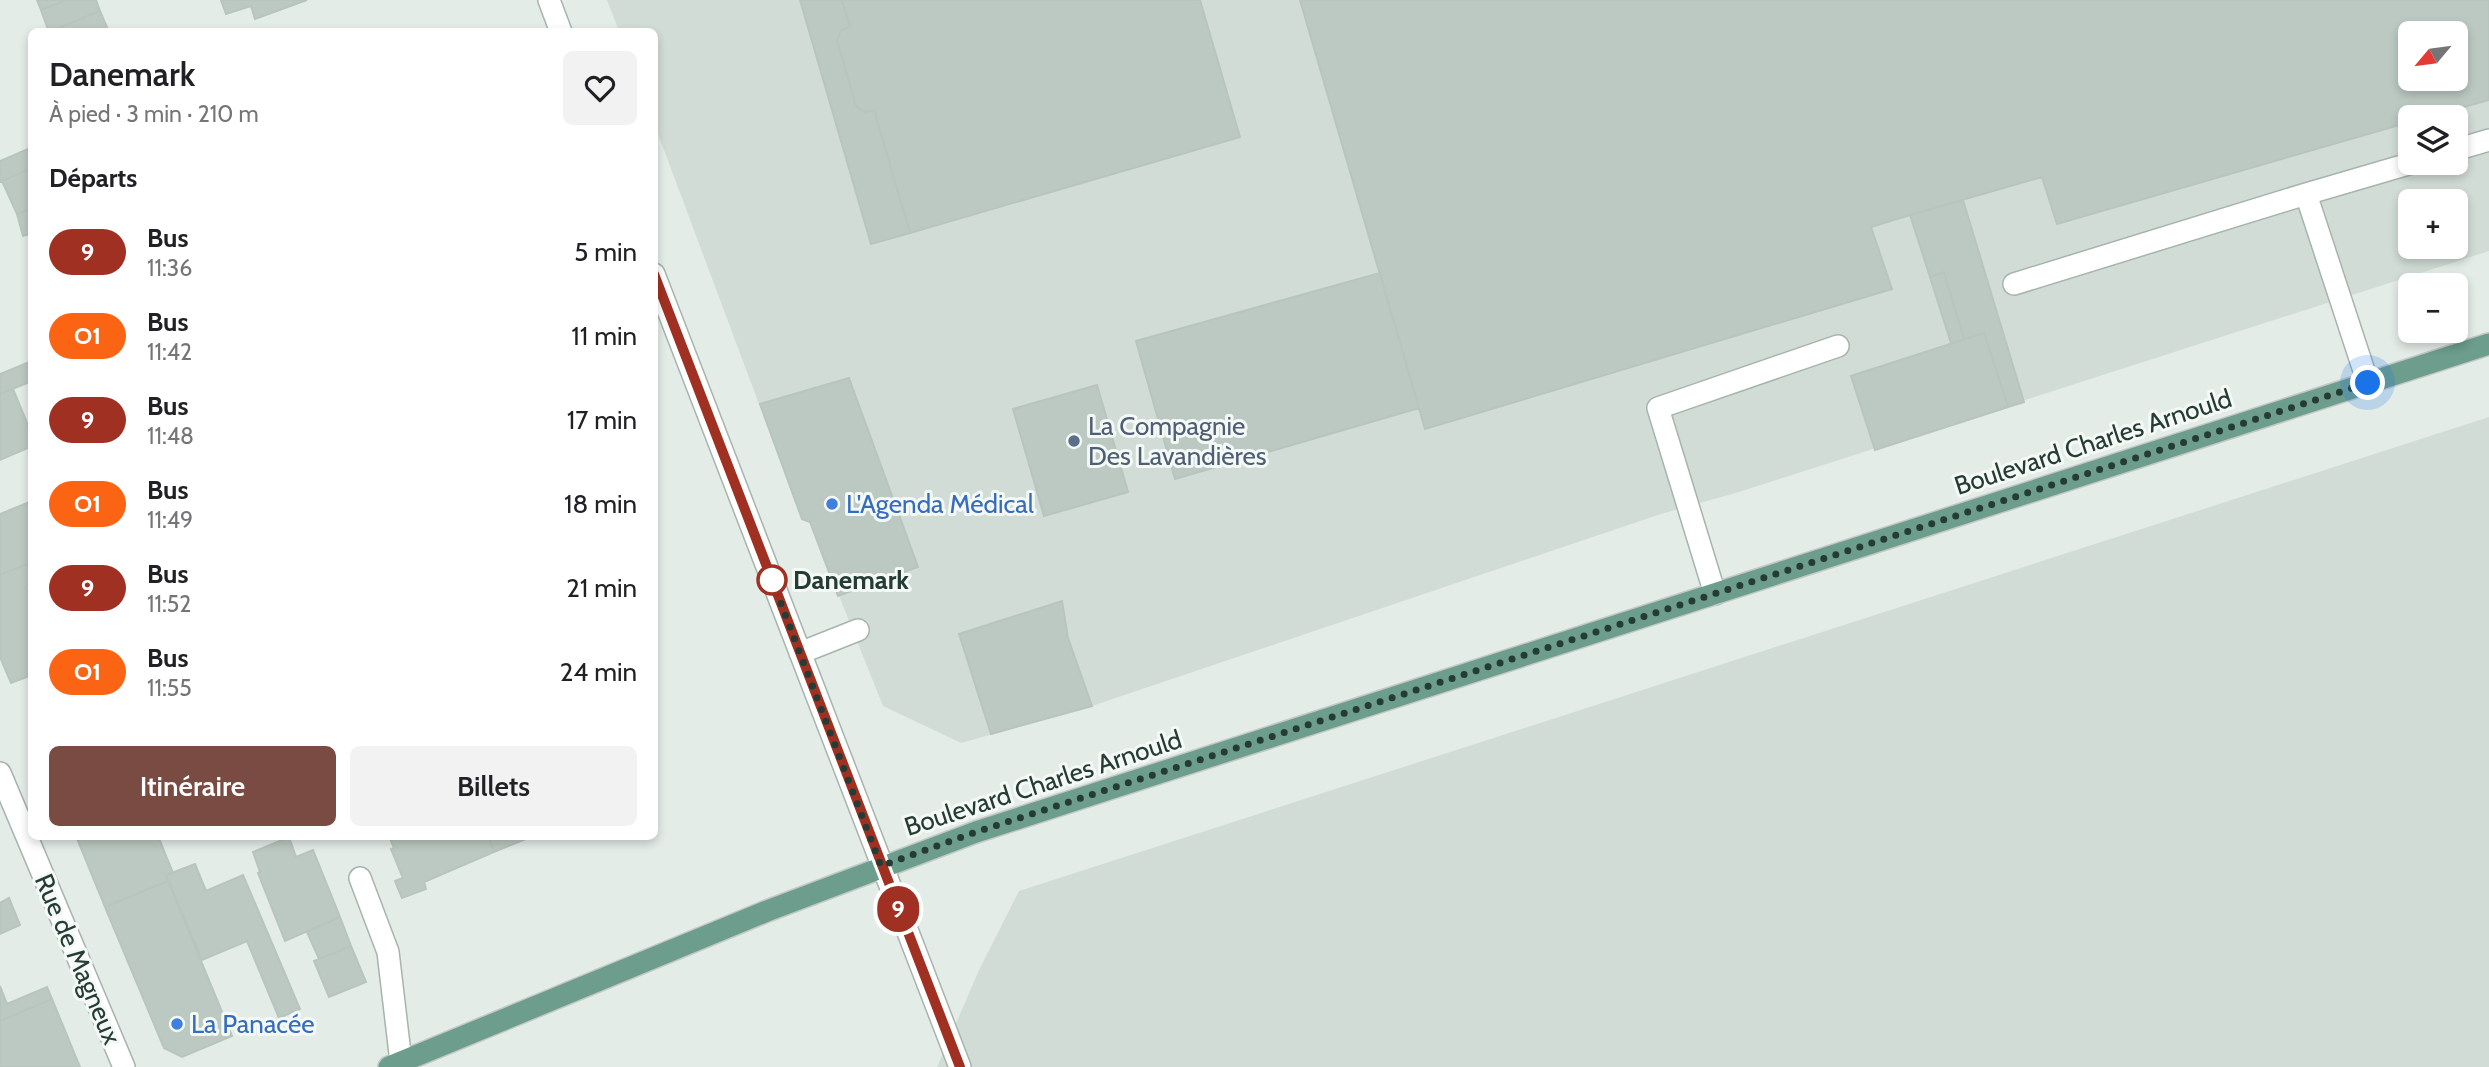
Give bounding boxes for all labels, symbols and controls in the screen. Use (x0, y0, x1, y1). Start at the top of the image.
north arrow (2398, 21, 2468, 91)
map controls (2398, 21, 2468, 343)
button: heart (563, 51, 637, 125)
text: Danemark (49, 54, 195, 94)
text: À pied · 3 min · 210 m (49, 100, 259, 128)
button: layers (2398, 105, 2468, 175)
text: Départs (49, 162, 137, 194)
button: + (2398, 189, 2468, 259)
text: Bus (147, 222, 188, 254)
text: 5 min (574, 236, 637, 268)
text: 9 (81, 237, 94, 266)
text: 11:36 (147, 254, 192, 282)
button: − (2398, 273, 2468, 343)
text: Bus (147, 306, 188, 338)
text: 11 min (571, 320, 637, 352)
text: O1 (74, 321, 101, 350)
text: 11:42 (147, 338, 192, 366)
your location (2350, 365, 2385, 400)
street label: Boulevard Charles Arnould (1950, 382, 2236, 502)
text: Bus (147, 390, 188, 422)
text: 17 min (567, 404, 637, 436)
text: 9 (81, 405, 94, 434)
place label: La Compagnie Des Lavandières (1088, 410, 1267, 472)
text: 11:48 (147, 422, 194, 450)
marker: La Compagnie Des Lavandières (1066, 433, 1082, 449)
text: Bus (147, 474, 188, 506)
text: 18 min (564, 488, 637, 520)
place label: L'Agenda Médical (846, 488, 1034, 520)
text: O1 (74, 489, 101, 518)
marker: L'Agenda Médical (824, 496, 840, 512)
text: 11:49 (147, 506, 193, 534)
text: Bus (147, 558, 188, 590)
place label: Danemark (793, 564, 909, 596)
marker: Danemark (757, 565, 787, 595)
text: 21 min (566, 572, 637, 604)
text: 9 (81, 573, 94, 602)
text: 11:52 (147, 590, 191, 618)
text: Bus (147, 642, 188, 674)
text: 24 min (560, 656, 637, 688)
text: O1 (74, 657, 101, 686)
text: 11:55 (147, 674, 192, 702)
street label: Boulevard Charles Arnould (900, 723, 1186, 843)
button: Itinéraire (49, 746, 336, 826)
button: Billets (350, 746, 637, 826)
street label: Rue de Magneux (28, 869, 129, 1050)
line badge: 9 (875, 886, 921, 932)
text: 9 (891, 894, 905, 923)
place label: La Panacée (191, 1008, 315, 1040)
marker: La Panacée (169, 1016, 185, 1032)

